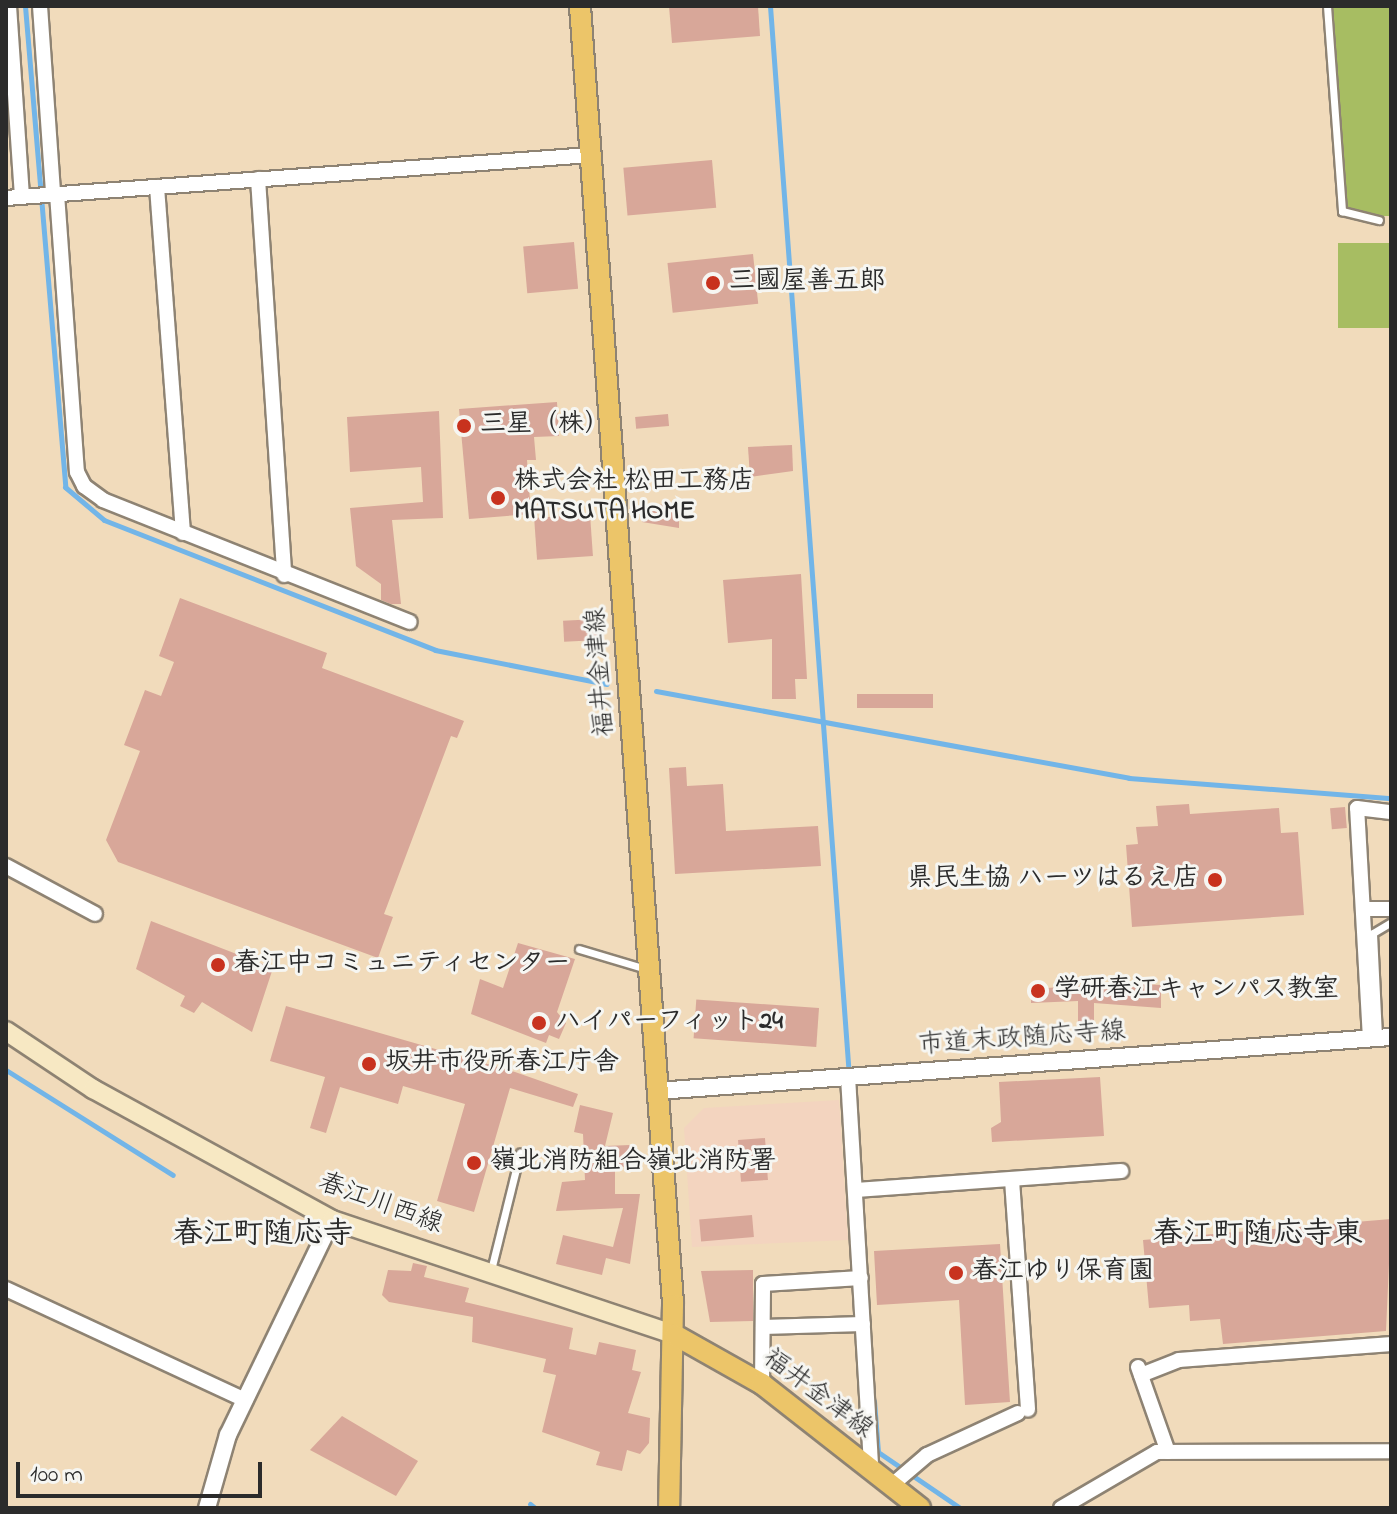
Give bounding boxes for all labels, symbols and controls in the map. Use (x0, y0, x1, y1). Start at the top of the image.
place label: 三國屋善五郎 (729, 267, 885, 299)
marker: 三國屋善五郎 (704, 274, 722, 292)
place label: 三星（株） (480, 410, 610, 442)
marker: 三星（株） (455, 417, 473, 435)
place label: 株式会社 松田工務店 MATSUTA HOME (514, 467, 754, 528)
marker: 株式会社 松田工務店 MATSUTA HOME (489, 489, 507, 507)
street label: 福井金津線 (582, 606, 622, 738)
place label: 県民生協 ハーツはるえ店 (907, 864, 1199, 896)
marker: 県民生協 ハーツはるえ店 (1206, 871, 1224, 889)
place label: 春江中コミュニティセンター (234, 949, 572, 981)
marker: 春江中コミュニティセンター (209, 956, 227, 974)
place label: 学研春江キャンパス教室 (1054, 975, 1340, 1007)
marker: 学研春江キャンパス教室 (1029, 982, 1047, 1000)
place label: ハイパーフィット24 (555, 1007, 787, 1039)
marker: ハイパーフィット24 (530, 1014, 548, 1032)
street label: 市道末政随応寺線 (917, 1017, 1127, 1063)
place label: 坂井市役所春江庁舎 (385, 1048, 619, 1080)
marker: 坂井市役所春江庁舎 (360, 1055, 378, 1073)
place label: 嶺北消防組合嶺北消防署 (490, 1147, 776, 1179)
marker: 嶺北消防組合嶺北消防署 (465, 1154, 483, 1172)
street label: 春江川西線 (314, 1168, 446, 1242)
district label: 春江町随応寺 (173, 1217, 353, 1253)
district label: 春江町随応寺東 (1153, 1217, 1363, 1253)
place label: 春江ゆり保育園 (972, 1257, 1154, 1289)
marker: 春江ゆり保育園 (947, 1264, 965, 1282)
street label: 福井金津線 (756, 1343, 878, 1447)
scale bar (20, 1446, 266, 1496)
text: 100 m (30, 1458, 83, 1493)

